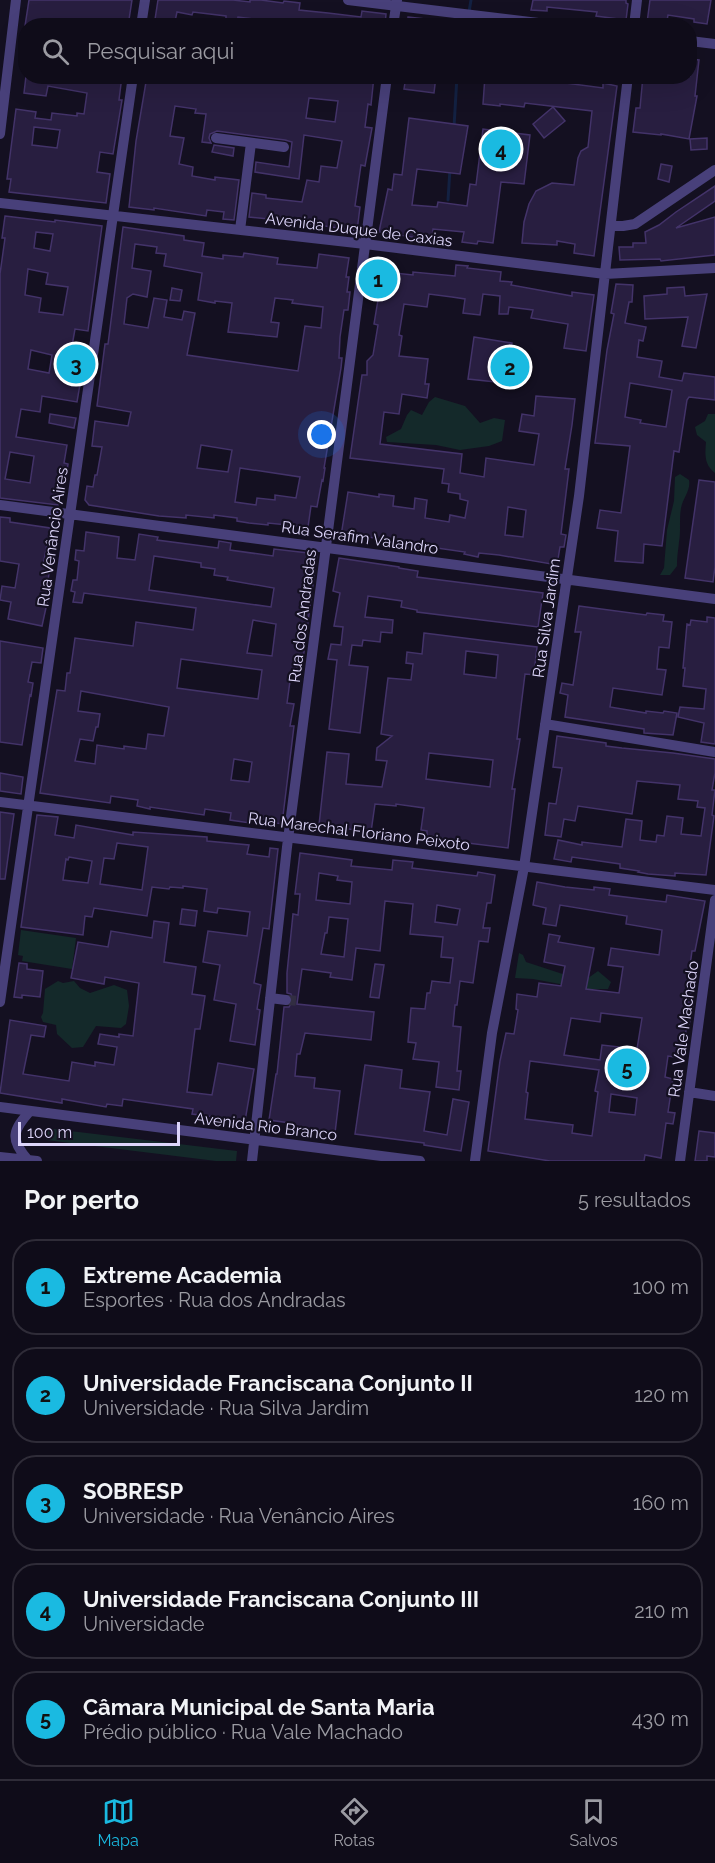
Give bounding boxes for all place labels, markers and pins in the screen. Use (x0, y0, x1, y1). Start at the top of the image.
pin: 4 (482, 126, 520, 172)
pin: 1 (358, 256, 398, 302)
pin: 3 (56, 342, 96, 386)
pin: 2 (490, 344, 530, 389)
pin: 5 (608, 1046, 646, 1090)

